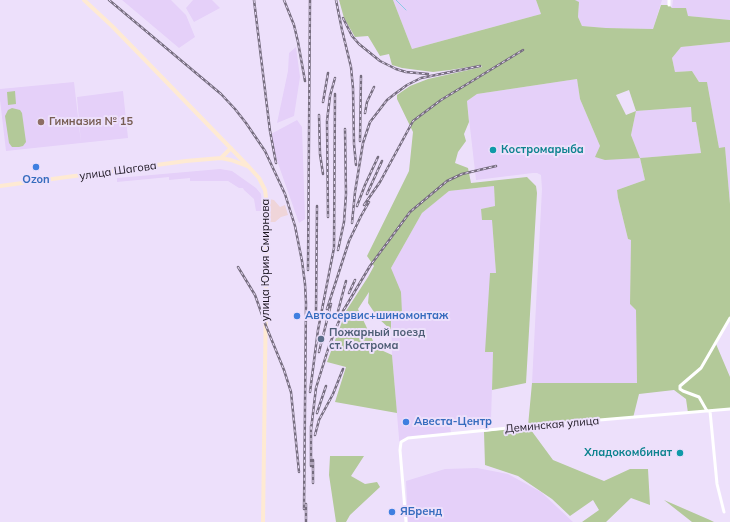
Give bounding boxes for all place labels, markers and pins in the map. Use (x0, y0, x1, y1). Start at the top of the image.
place label: Гимназия № 15 (49, 115, 133, 129)
marker: Гимназия № 15 (36, 117, 46, 127)
place label: Костромарыба (501, 143, 584, 157)
marker: Костромарыба (488, 145, 498, 155)
marker: Ozon (31, 162, 41, 172)
place label: Ozon (22, 173, 50, 187)
place label: Автосервис+шиномонтаж (305, 309, 448, 323)
marker: Автосервис+шиномонтаж (292, 311, 302, 321)
place label: Пожарный поезд ст. Кострома (329, 326, 425, 352)
marker: Пожарный поезд ст. Кострома (316, 334, 326, 344)
place label: Авеста-Центр (414, 415, 492, 429)
marker: Авеста-Центр (401, 417, 411, 427)
place label: Хладокомбинат (584, 446, 672, 460)
marker: Хладокомбинат (675, 448, 685, 458)
place label: ЯБренд (400, 505, 442, 519)
marker: ЯБренд (387, 507, 397, 517)

